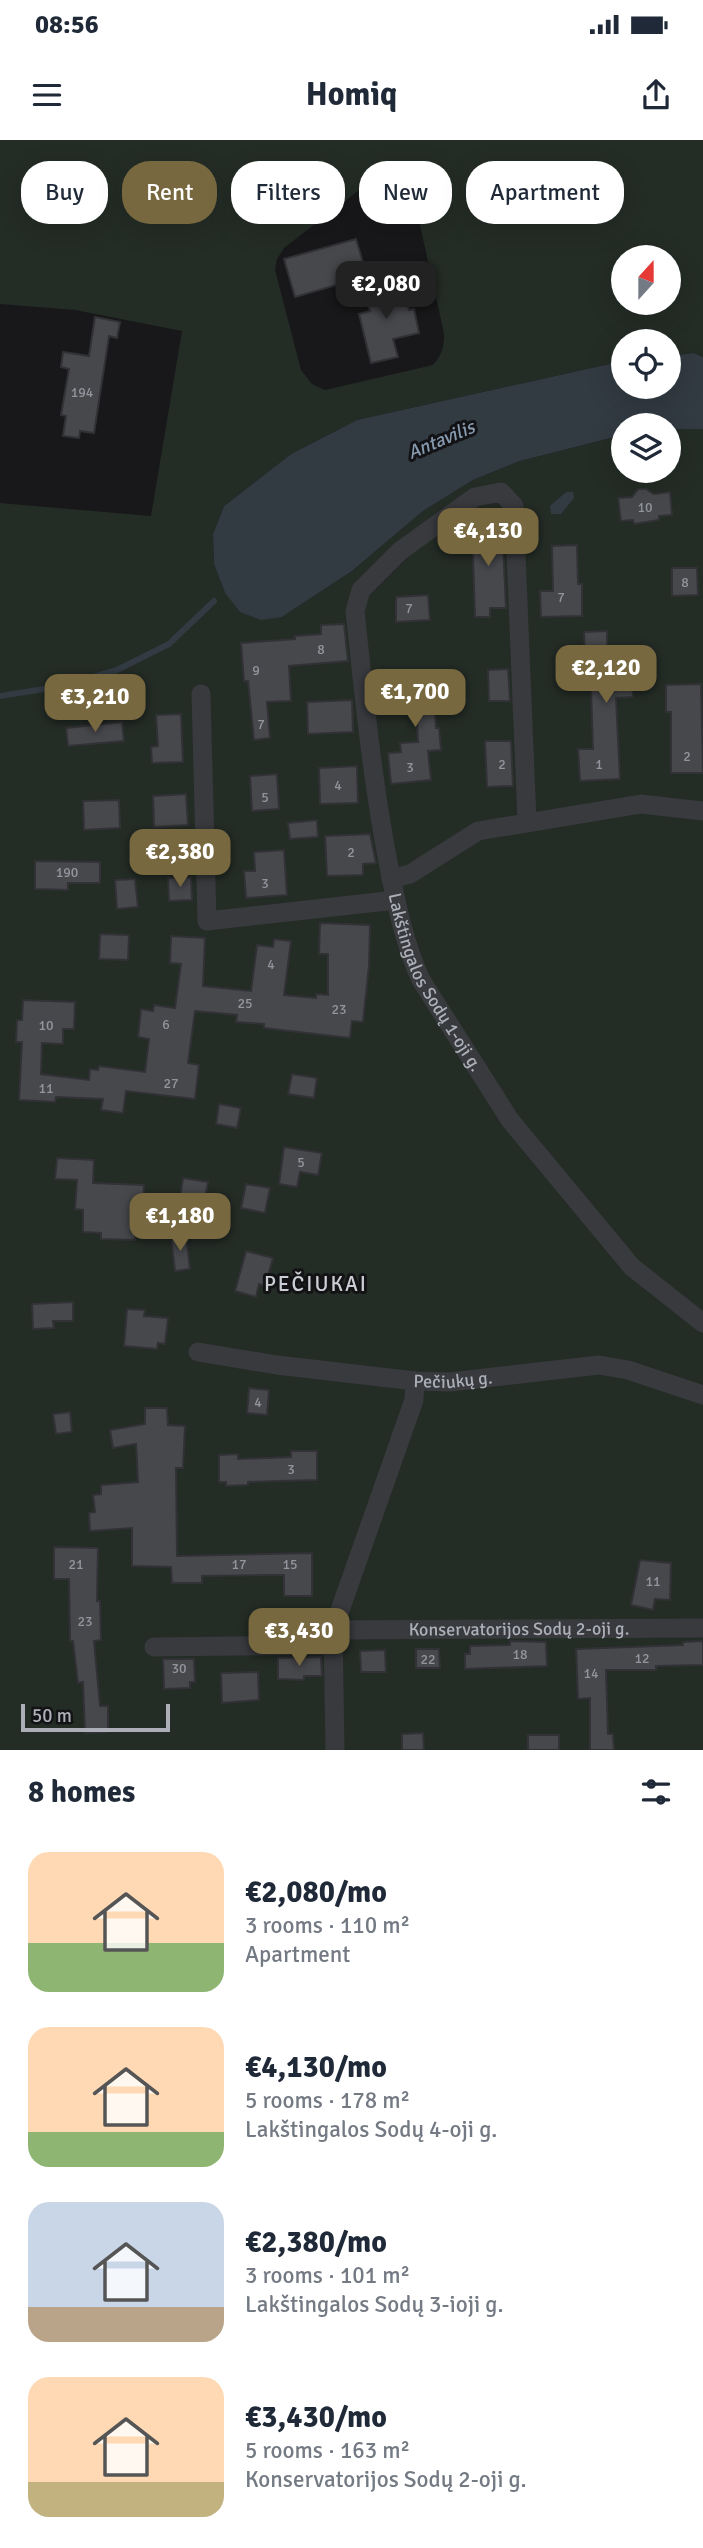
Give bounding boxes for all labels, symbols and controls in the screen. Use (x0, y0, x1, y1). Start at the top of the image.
text: 08:56 (35, 9, 99, 41)
text: Homiq (306, 75, 397, 114)
icon: menu (28, 76, 66, 114)
icon: share (637, 76, 675, 114)
chip: Buy (21, 161, 108, 224)
chip: Rent (122, 161, 217, 224)
chip: Filters (231, 161, 345, 224)
chip: New (359, 161, 452, 224)
chip: Apartment (466, 161, 624, 224)
north arrow (611, 245, 681, 315)
map controls (611, 245, 681, 483)
pin: €2,080 (329, 262, 443, 321)
text: €2,080 (352, 269, 420, 298)
button: locate (611, 329, 681, 399)
house number: 194 (71, 384, 94, 401)
button: layers (611, 413, 681, 483)
water label: Antavilis (404, 415, 480, 465)
house number: 10 (637, 499, 653, 516)
pin: €4,130 (431, 508, 545, 568)
text: €4,130 (454, 516, 522, 545)
house number: 8 (681, 574, 689, 591)
house number: 7 (557, 589, 565, 606)
house number: 7 (405, 600, 413, 617)
house number: 8 (317, 641, 325, 658)
pin: €2,120 (549, 645, 663, 705)
text: €2,120 (572, 653, 640, 682)
house number: 9 (252, 662, 260, 679)
pin: €1,700 (358, 670, 472, 729)
pin: €3,210 (38, 674, 152, 734)
text: €1,700 (381, 677, 449, 706)
text: €3,210 (61, 682, 129, 711)
house number: 7 (257, 716, 265, 733)
house number: 2 (683, 748, 691, 765)
house number: 2 (498, 756, 506, 773)
house number: 1 (595, 756, 603, 773)
house number: 3 (406, 759, 414, 776)
house number: 4 (334, 777, 342, 794)
house number: 5 (261, 789, 269, 806)
pin: €2,380 (123, 830, 237, 889)
text: €2,380 (146, 837, 214, 866)
house number: 2 (347, 844, 355, 861)
house number: 190 (56, 864, 78, 881)
house number: 3 (261, 875, 269, 892)
street label: Lakštingalos Sodų 1-oji g. (384, 891, 487, 1076)
house number: 4 (267, 956, 275, 973)
house number: 25 (237, 995, 253, 1012)
house number: 23 (331, 1001, 347, 1018)
house number: 6 (162, 1016, 170, 1033)
house number: 10 (38, 1017, 54, 1034)
house number: 27 (163, 1075, 179, 1092)
house number: 11 (38, 1080, 54, 1097)
house number: 5 (297, 1154, 305, 1171)
pin: €1,180 (123, 1194, 237, 1253)
text: €1,180 (146, 1201, 214, 1230)
district label: PEČIUKAI (264, 1271, 368, 1297)
street label: Pečiukų g. (413, 1366, 493, 1393)
house number: 4 (254, 1394, 262, 1411)
house number: 3 (287, 1461, 295, 1478)
house number: 21 (68, 1556, 84, 1573)
house number: 17 (231, 1556, 247, 1573)
house number: 15 (282, 1556, 298, 1573)
house number: 11 (645, 1573, 661, 1590)
pin: €3,430 (242, 1608, 356, 1668)
house number: 23 (77, 1613, 93, 1630)
text: €3,430 (265, 1616, 333, 1645)
street label: Konservatorijos Sodų 2-oji g. (409, 1617, 629, 1641)
house number: 18 (512, 1646, 528, 1663)
house number: 12 (634, 1650, 650, 1667)
house number: 22 (420, 1651, 436, 1668)
house number: 30 (171, 1660, 187, 1677)
house number: 14 (583, 1665, 599, 1682)
scale bar (21, 1701, 170, 1733)
text: 50 m (32, 1704, 72, 1728)
icon: filters (637, 1773, 675, 1811)
text: 8 homes (28, 1774, 135, 1811)
text: €2,080/mo (245, 1874, 387, 1911)
icon: home (84, 1880, 168, 1964)
text: 3 rooms · 110 m² (245, 1911, 410, 1940)
text: Apartment (245, 1940, 350, 1969)
text: €4,130/mo (245, 2049, 387, 2086)
icon: home (84, 2055, 168, 2139)
text: 5 rooms · 178 m² (245, 2086, 410, 2115)
text: Lakštingalos Sodų 4-oji g. (245, 2115, 497, 2144)
text: €2,380/mo (245, 2224, 387, 2261)
icon: home (84, 2230, 168, 2314)
text: 3 rooms · 101 m² (245, 2261, 410, 2290)
text: Lakštingalos Sodų 3-ioji g. (245, 2290, 504, 2319)
text: €3,430/mo (245, 2399, 387, 2436)
icon: home (84, 2405, 168, 2489)
text: 5 rooms · 163 m² (245, 2436, 410, 2465)
text: Konservatorijos Sodų 2-oji g. (245, 2465, 527, 2494)

